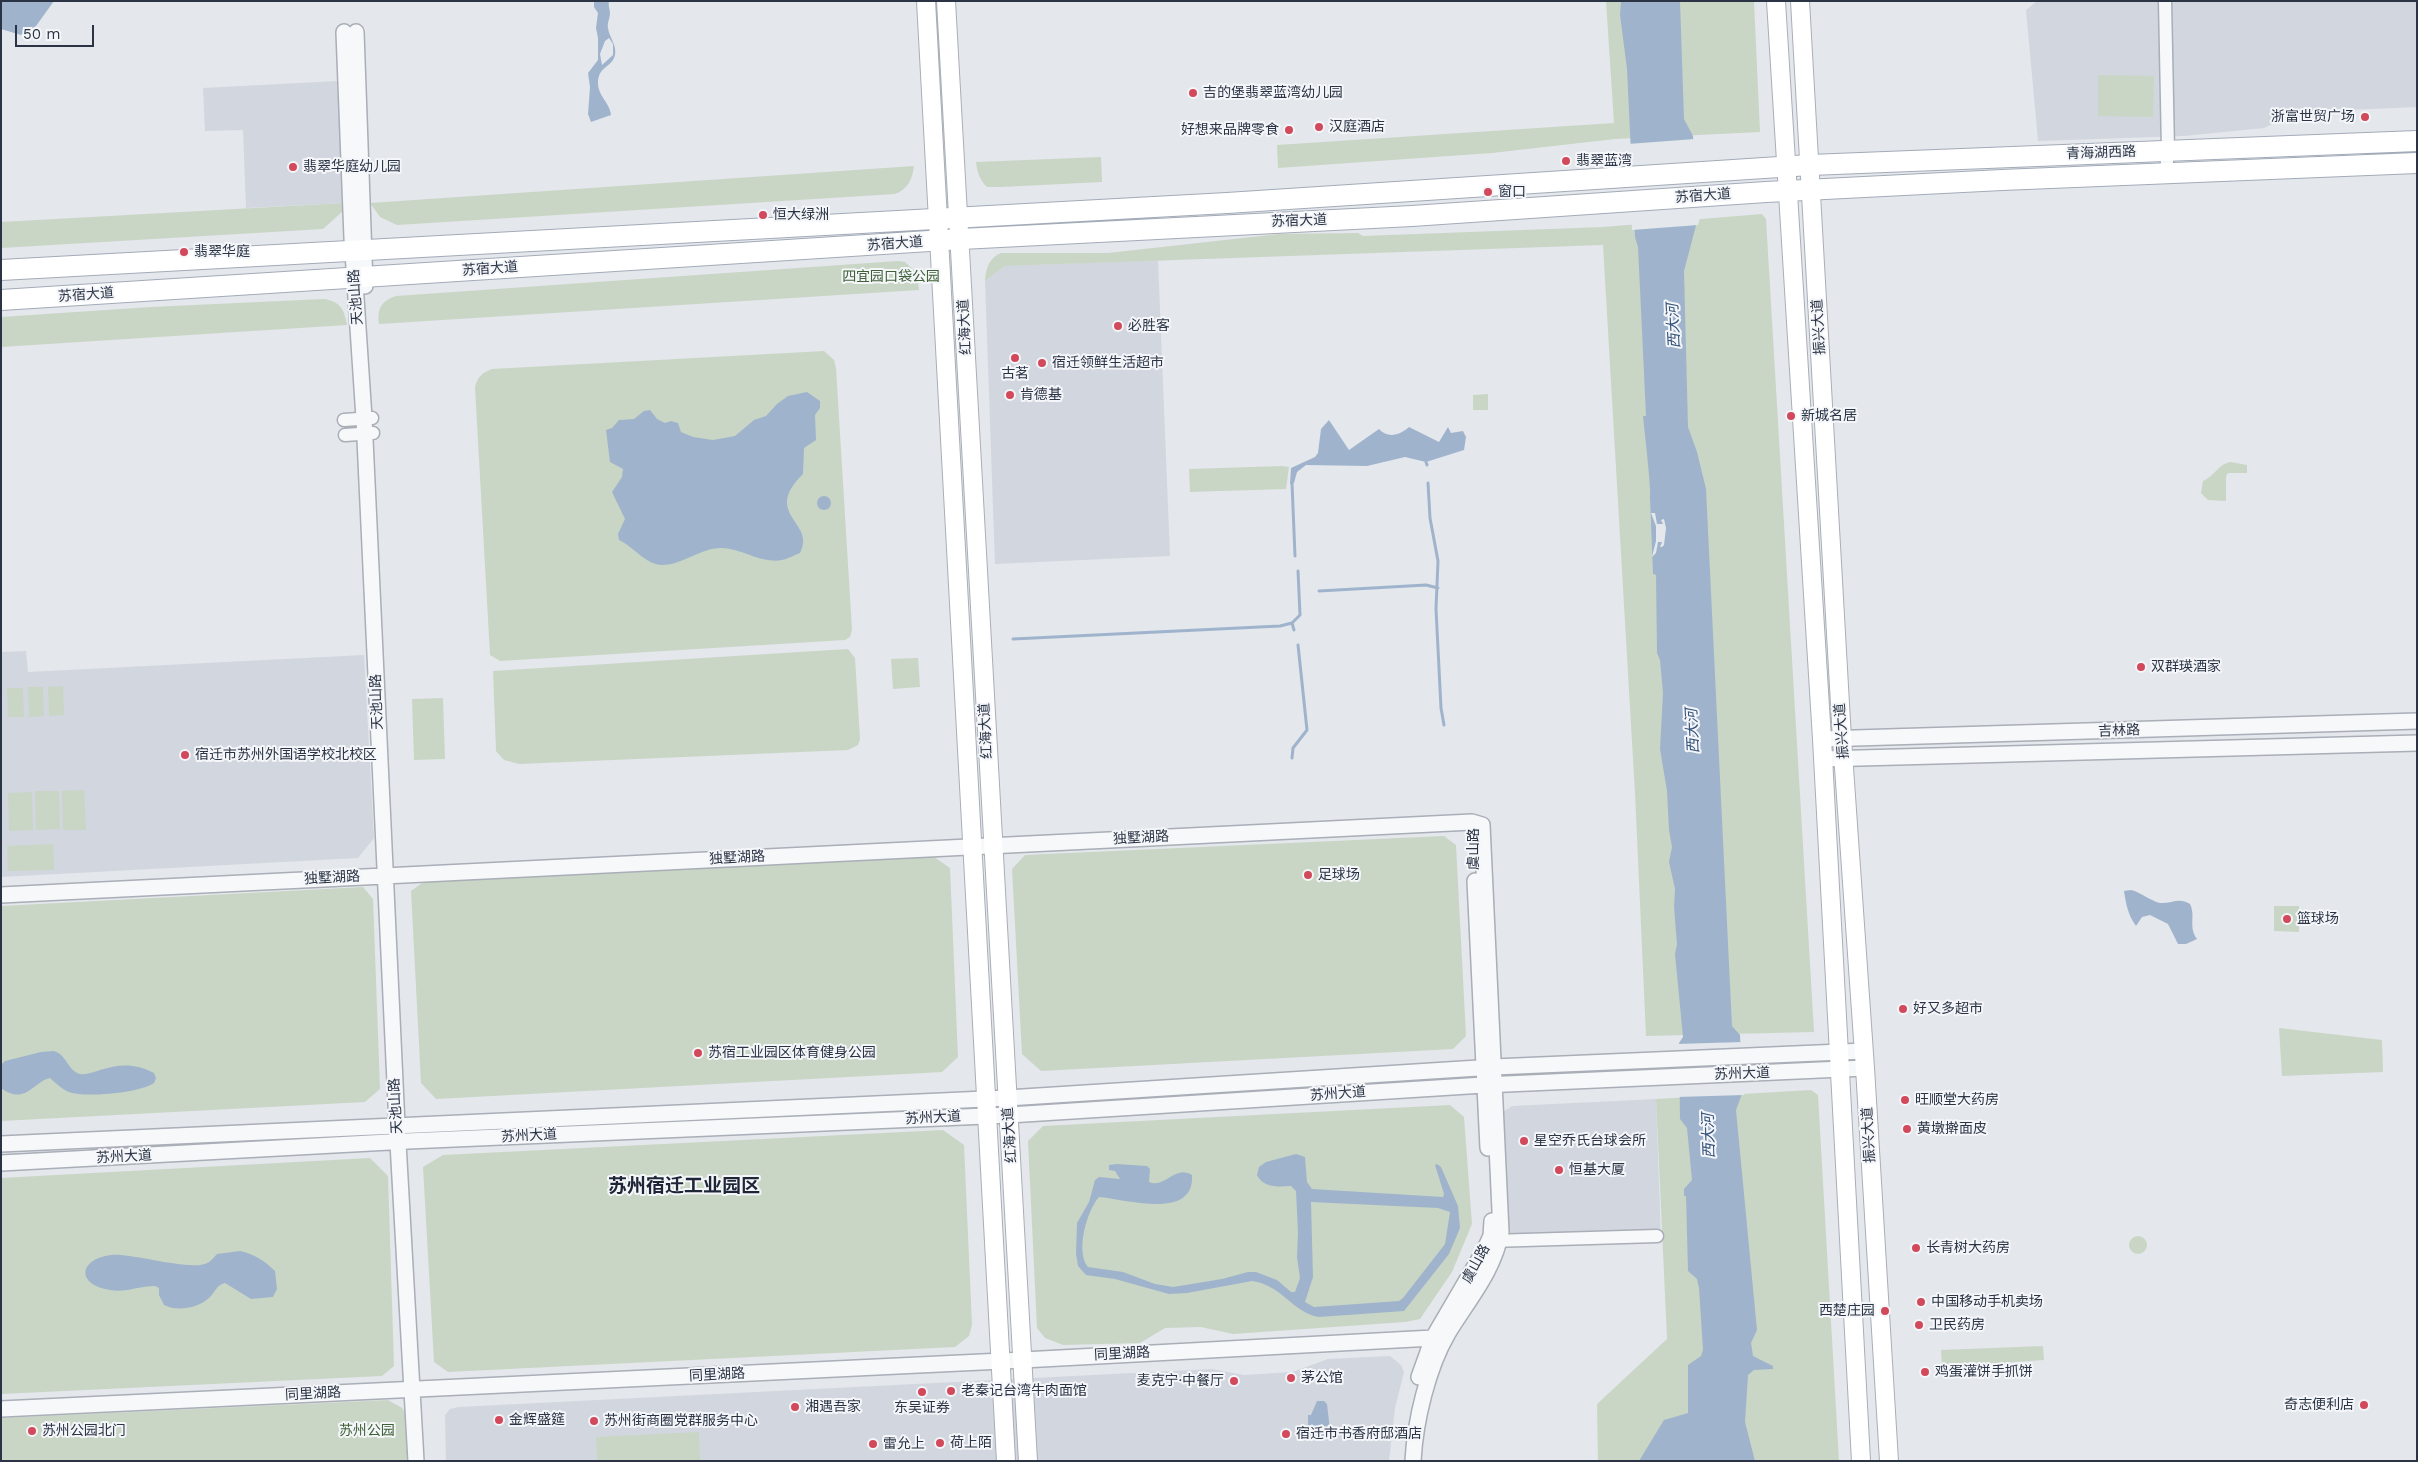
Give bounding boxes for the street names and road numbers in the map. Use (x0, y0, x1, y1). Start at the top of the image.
street label: 青海湖西路 (2066, 143, 2136, 163)
street label: 苏宿大道 (1674, 186, 1732, 206)
street label: 苏宿大道 (1271, 212, 1327, 230)
street label: 苏宿大道 (866, 234, 924, 254)
street label: 苏宿大道 (461, 259, 519, 279)
street label: 天池山路 (346, 268, 366, 326)
street label: 苏宿大道 (57, 285, 115, 305)
street label: 红海大道 (955, 299, 975, 355)
street label: 振兴大道 (1809, 299, 1829, 355)
street label: 天池山路 (368, 674, 386, 730)
street label: 振兴大道 (1832, 702, 1852, 760)
street label: 红海大道 (976, 703, 996, 759)
street label: 吉林路 (2098, 722, 2140, 740)
street label: 独墅湖路 (1113, 828, 1169, 848)
street label: 虞山路 (1466, 828, 1482, 870)
street label: 独墅湖路 (709, 848, 765, 868)
street label: 独墅湖路 (304, 868, 360, 888)
street label: 苏州大道 (1714, 1065, 1770, 1083)
street label: 天池山路 (386, 1078, 406, 1134)
street label: 苏州大道 (1309, 1084, 1367, 1104)
street label: 红海大道 (1000, 1106, 1020, 1164)
street label: 振兴大道 (1859, 1107, 1879, 1163)
street label: 苏州大道 (905, 1108, 961, 1128)
street label: 苏州大道 (501, 1126, 557, 1146)
street label: 苏州大道 (96, 1147, 152, 1167)
street label: 虞山路 (1458, 1242, 1494, 1286)
street label: 同里湖路 (1094, 1344, 1150, 1364)
street label: 同里湖路 (689, 1365, 745, 1385)
street label: 同里湖路 (285, 1384, 341, 1404)

